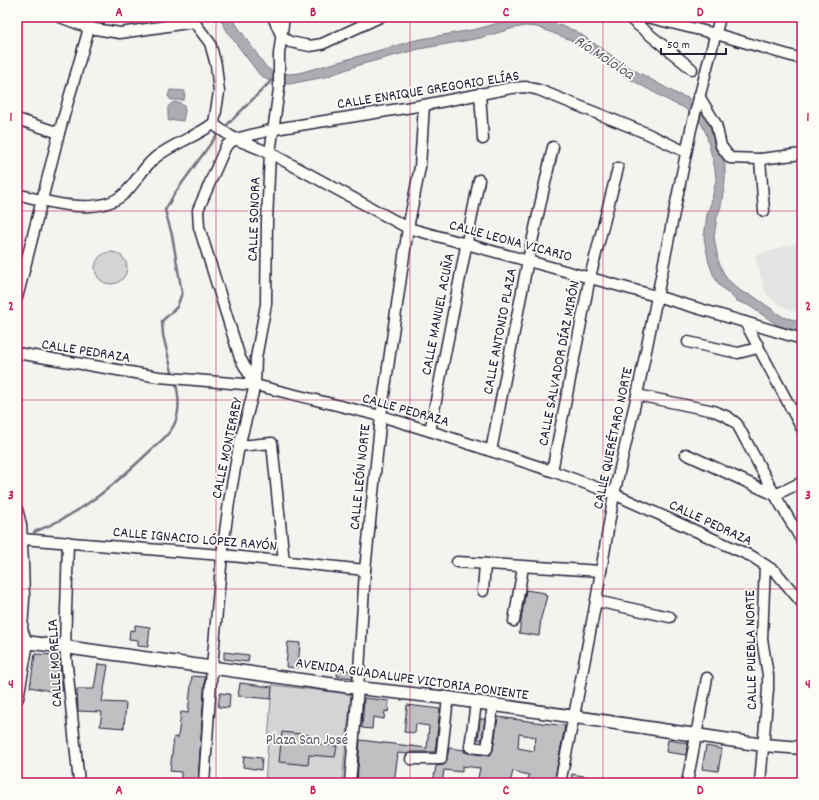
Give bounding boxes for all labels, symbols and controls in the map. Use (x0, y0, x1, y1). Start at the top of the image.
text: A (115, 4, 123, 23)
text: B (310, 4, 316, 23)
text: C (503, 4, 510, 23)
text: D (697, 4, 704, 23)
water label: Río Mololoa (569, 30, 639, 87)
scale bar (661, 30, 726, 56)
text: 50 m (667, 37, 690, 54)
street label: CALLE ENRIQUE GREGORIO ELÍAS (336, 66, 521, 116)
text: 1 (10, 109, 13, 128)
text: 1 (807, 109, 810, 128)
street label: CALLE SONORA (243, 176, 267, 262)
street label: CALLE LEONA VICARIO (446, 215, 575, 269)
street label: CALLE MANUEL ACUÑA (416, 251, 462, 377)
street label: CALLE ANTONIO PLAZA (478, 266, 524, 396)
street label: CALLE SALVADOR DÍAZ MIRÓN (533, 279, 587, 448)
text: 2 (8, 298, 14, 317)
text: 2 (805, 298, 811, 317)
street label: CALLE PEDRAZA (40, 334, 132, 370)
street label: CALLE QUERÉTARO NORTE (588, 365, 640, 511)
street label: CALLE PEDRAZA (359, 388, 452, 434)
street label: CALLE MONTERREY (207, 395, 249, 501)
street label: CALLE LEÓN NORTE (344, 423, 377, 531)
text: 3 (8, 487, 14, 506)
text: 3 (805, 487, 811, 506)
street label: CALLE PEDRAZA (665, 495, 755, 553)
street label: CALLE IGNACIO LÓPEZ RAYÓN (112, 522, 278, 558)
street label: CALLE PUEBLA NORTE (740, 590, 764, 710)
street label: CALLE MORELIA (43, 618, 69, 708)
street label: AVENIDA GUADALUPE VICTORIA PONIENTE (294, 653, 530, 707)
text: 4 (8, 676, 14, 695)
text: 4 (805, 676, 811, 695)
park label: Plaza San José (266, 730, 348, 752)
text: A (115, 782, 123, 800)
text: B (310, 782, 316, 800)
text: C (503, 782, 510, 800)
text: D (697, 782, 704, 800)

